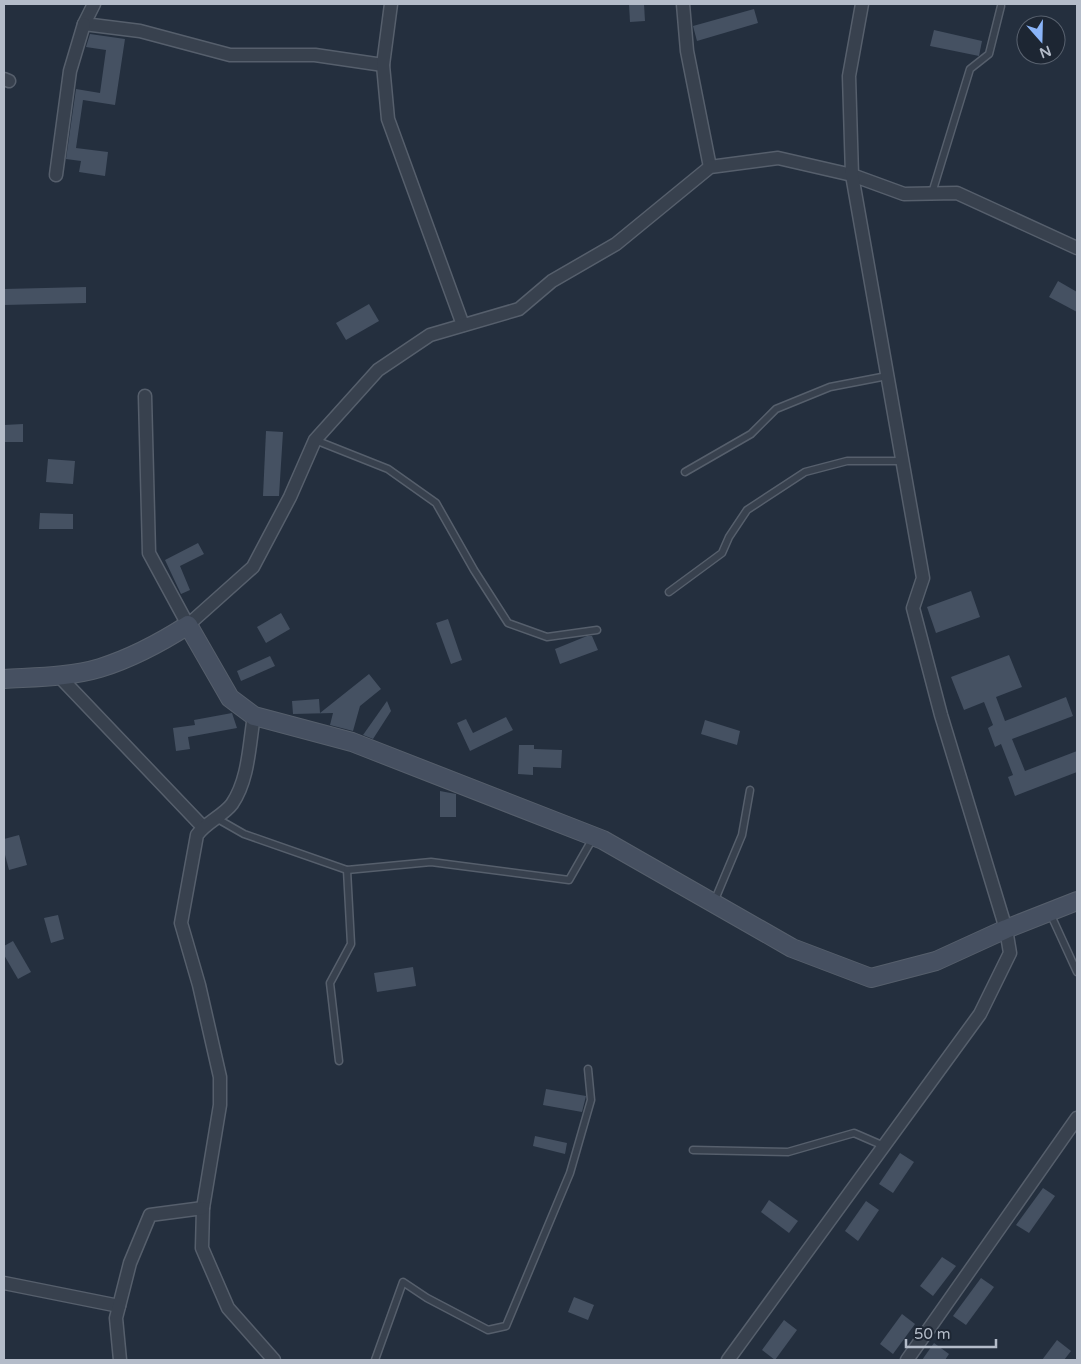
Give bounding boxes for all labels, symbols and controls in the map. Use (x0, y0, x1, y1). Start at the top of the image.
north arrow (1016, 15, 1066, 65)
text: N (1037, 42, 1053, 62)
scale bar (906, 1316, 996, 1348)
text: 50 m (914, 1325, 951, 1343)

